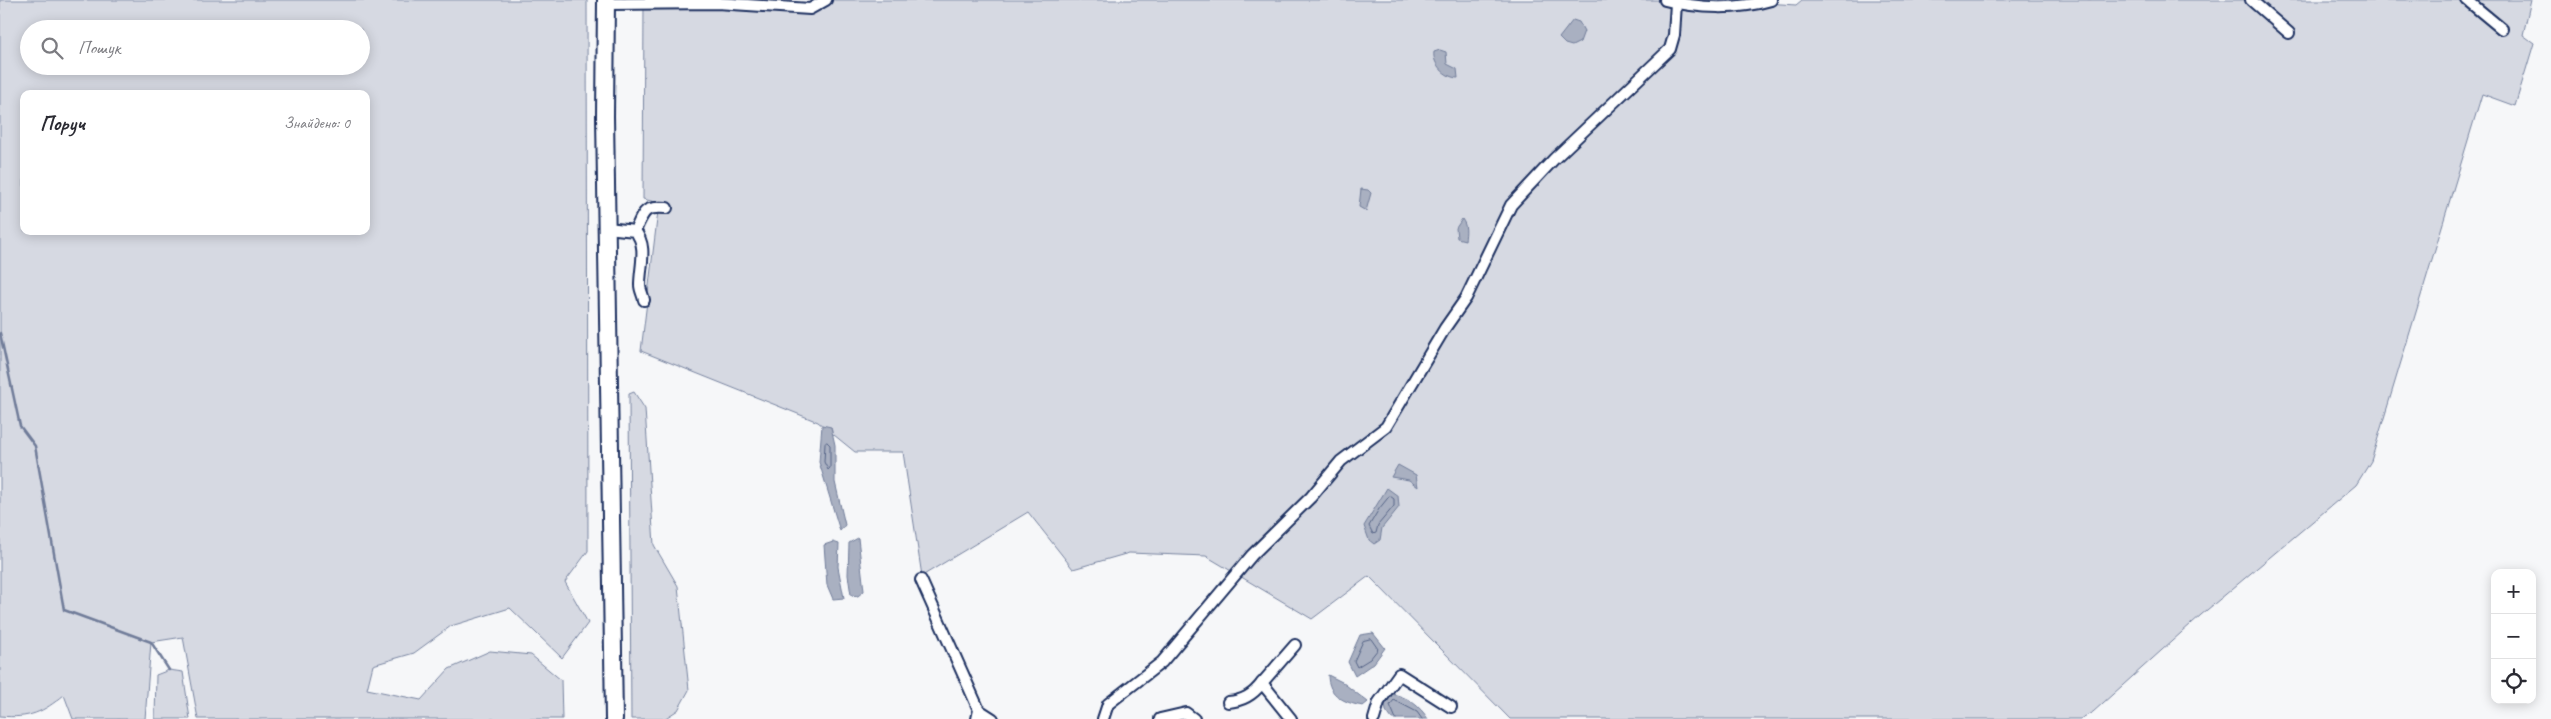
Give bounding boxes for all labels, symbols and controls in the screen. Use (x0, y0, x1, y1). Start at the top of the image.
search box (20, 20, 370, 75)
icon: search (38, 34, 66, 62)
text: Пошук (78, 36, 120, 60)
text: Поруч (40, 110, 85, 136)
text: Знайдено: 0 (284, 113, 350, 133)
map controls (2491, 569, 2536, 704)
button: + (2491, 569, 2536, 614)
button: − (2491, 614, 2536, 659)
button: locate (2491, 659, 2536, 704)

